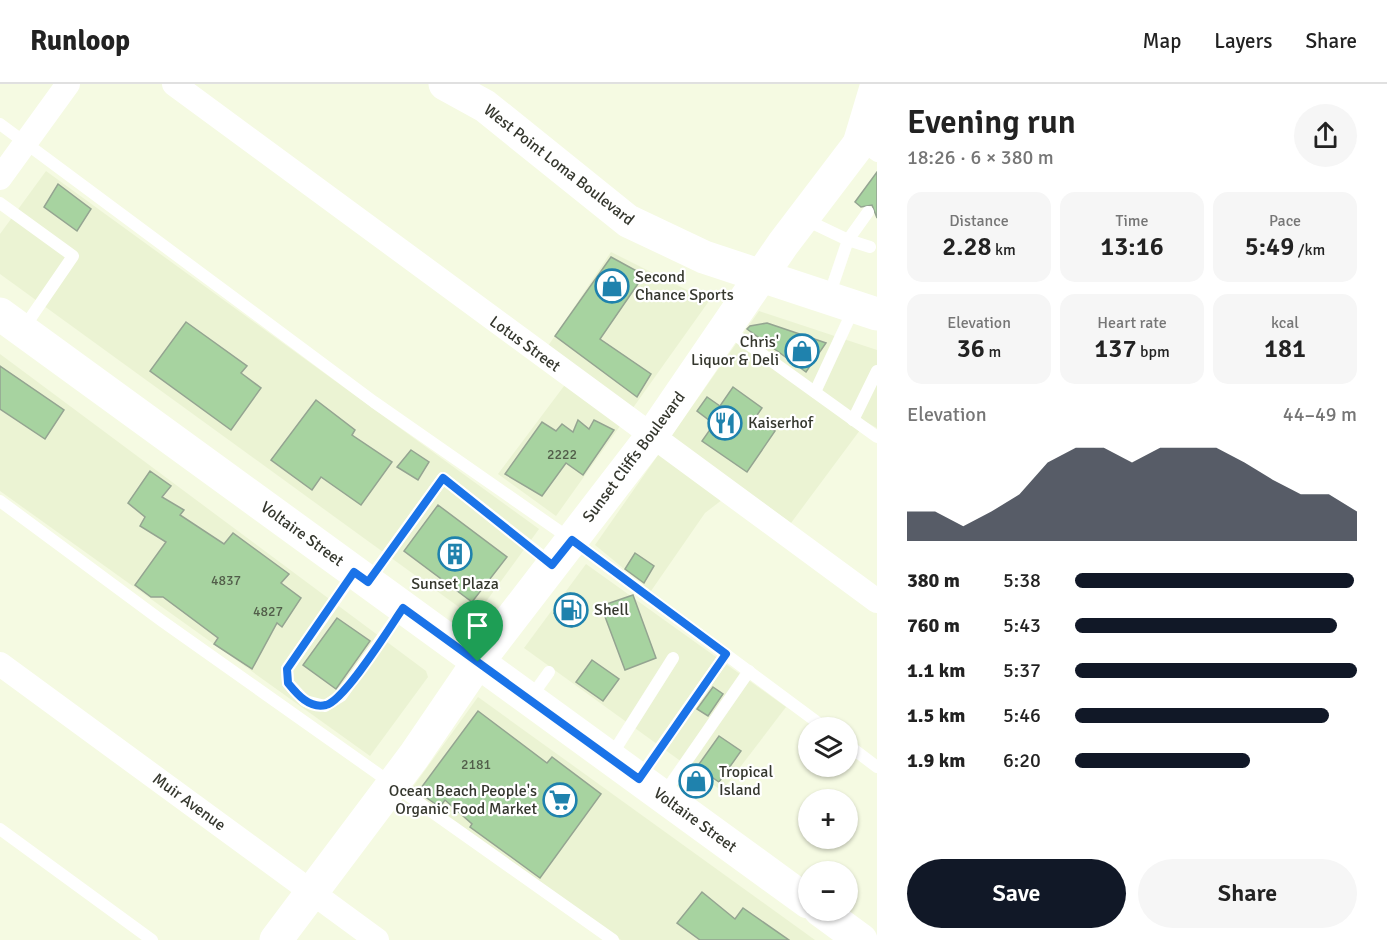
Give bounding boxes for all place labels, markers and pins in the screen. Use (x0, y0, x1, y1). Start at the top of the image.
place label: Second Chance Sports (635, 267, 734, 305)
shop icon: Second Chance Sports (594, 268, 630, 304)
place label: Chris' Liquor & Deli (691, 332, 779, 370)
shop icon: Chris' Liquor & Deli (784, 333, 820, 369)
restaurant icon: Kaiserhof (707, 405, 743, 441)
place label: Kaiserhof (748, 413, 814, 433)
building icon: Sunset Plaza (437, 536, 473, 572)
place label: Sunset Plaza (411, 574, 499, 594)
fuel station icon: Shell (553, 592, 589, 628)
pin (452, 600, 503, 662)
place label: Shell (594, 600, 629, 620)
place label: Tropical Island (719, 762, 773, 800)
shop icon: Tropical Island (678, 763, 714, 799)
place label: Ocean Beach People's Organic Food Market (389, 781, 537, 819)
supermarket icon: Ocean Beach People's Organic Food Market (542, 782, 578, 818)

